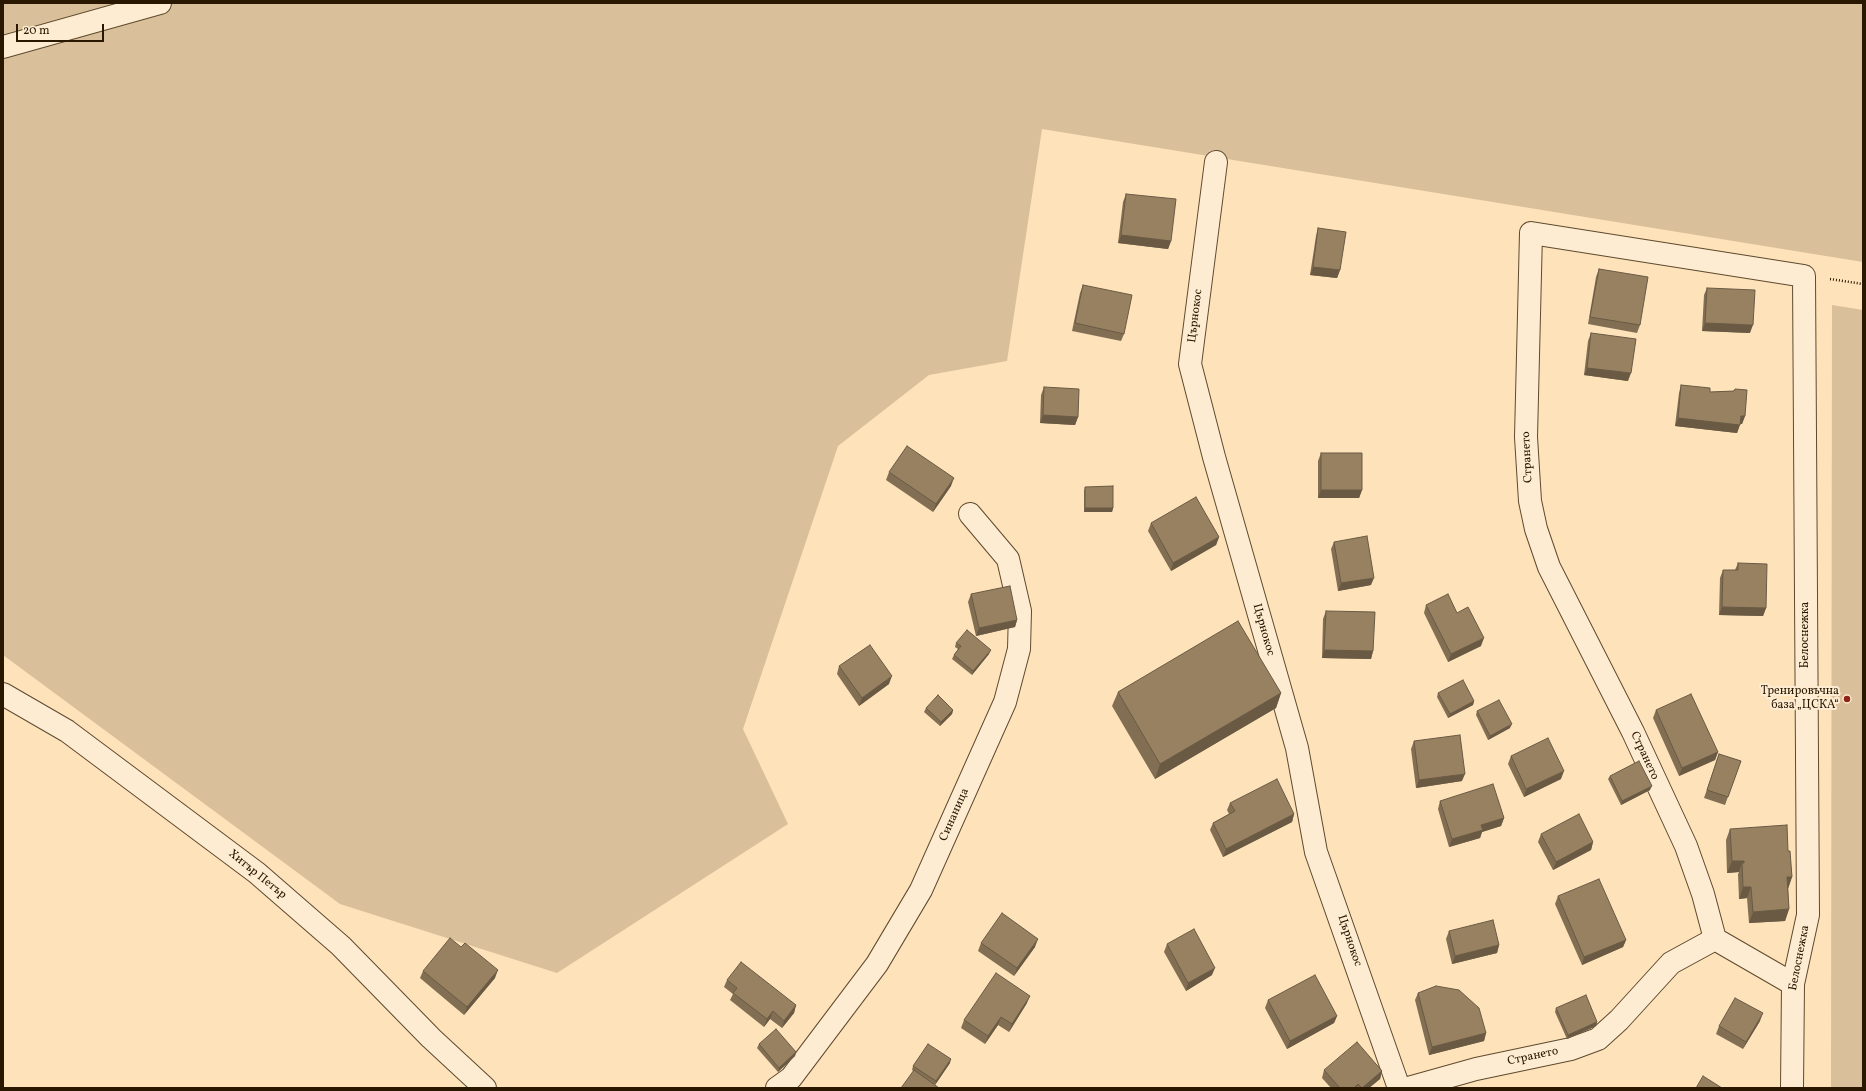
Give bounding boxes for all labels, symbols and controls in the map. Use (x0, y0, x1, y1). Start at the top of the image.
scale bar (18, 16, 106, 42)
text: 20 m (23, 23, 50, 39)
street label: Църнокос (1186, 288, 1206, 344)
street label: Странето (1519, 431, 1537, 483)
street label: Църнокос (1249, 602, 1277, 658)
street label: Белоснежка (1799, 602, 1813, 668)
place label: Тренировъчна база „ЦСКА“ (1761, 685, 1839, 713)
marker: Тренировъчна база „ЦСКА“ (1842, 694, 1852, 704)
street label: Странето (1627, 730, 1661, 782)
street label: Синаница (937, 786, 973, 844)
street label: Хитър Петър (225, 847, 289, 903)
street label: Църнокос (1333, 913, 1365, 969)
street label: Белоснежка (1787, 924, 1813, 992)
street label: Странето (1506, 1045, 1560, 1069)

